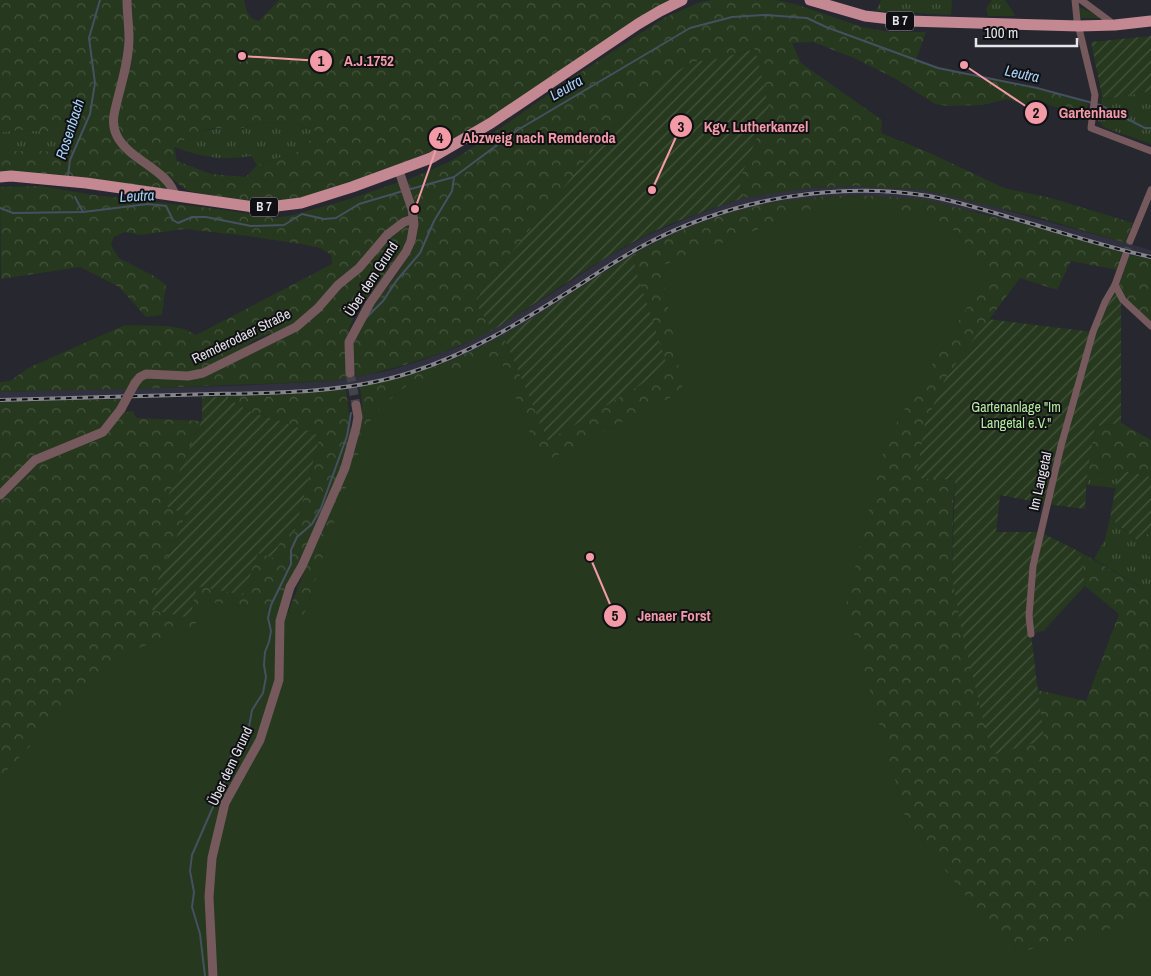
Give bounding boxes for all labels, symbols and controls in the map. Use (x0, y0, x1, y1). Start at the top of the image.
road number: B 7 (886, 12, 914, 30)
scale bar (976, 15, 1077, 47)
text: 100 m (984, 22, 1018, 43)
callout: A.J.1752 (309, 46, 404, 76)
text: 1 (318, 50, 325, 71)
text: A.J.1752 (344, 50, 394, 71)
water label: Leutra (1003, 60, 1041, 87)
water label: Leutra (545, 70, 586, 105)
water label: Rosenbach (50, 96, 89, 162)
callout: Gartenhaus (1024, 98, 1137, 128)
text: 2 (1033, 102, 1040, 123)
text: Gartenhaus (1059, 102, 1127, 123)
callout: Kgv. Lutherkanzel (668, 111, 818, 141)
text: 3 (678, 116, 685, 137)
text: Kgv. Lutherkanzel (704, 116, 808, 137)
callout: Abzweig nach Remderoda (428, 123, 626, 153)
text: 4 (437, 127, 444, 148)
text: Abzweig nach Remderoda (462, 127, 616, 148)
water label: Leutra (119, 184, 155, 207)
road number: B 7 (250, 198, 278, 216)
street label: Über dem Grund (340, 238, 402, 320)
street label: Remderodaer Straße (189, 304, 293, 368)
park label: Gartenanlage "Im Langetal e.V." (971, 398, 1061, 432)
street label: Im Langetal (1024, 450, 1056, 512)
callout: Jenaer Forst (602, 601, 721, 631)
text: 5 (612, 605, 619, 626)
text: Jenaer Forst (637, 605, 711, 626)
street label: Über dem Grund (204, 723, 256, 809)

